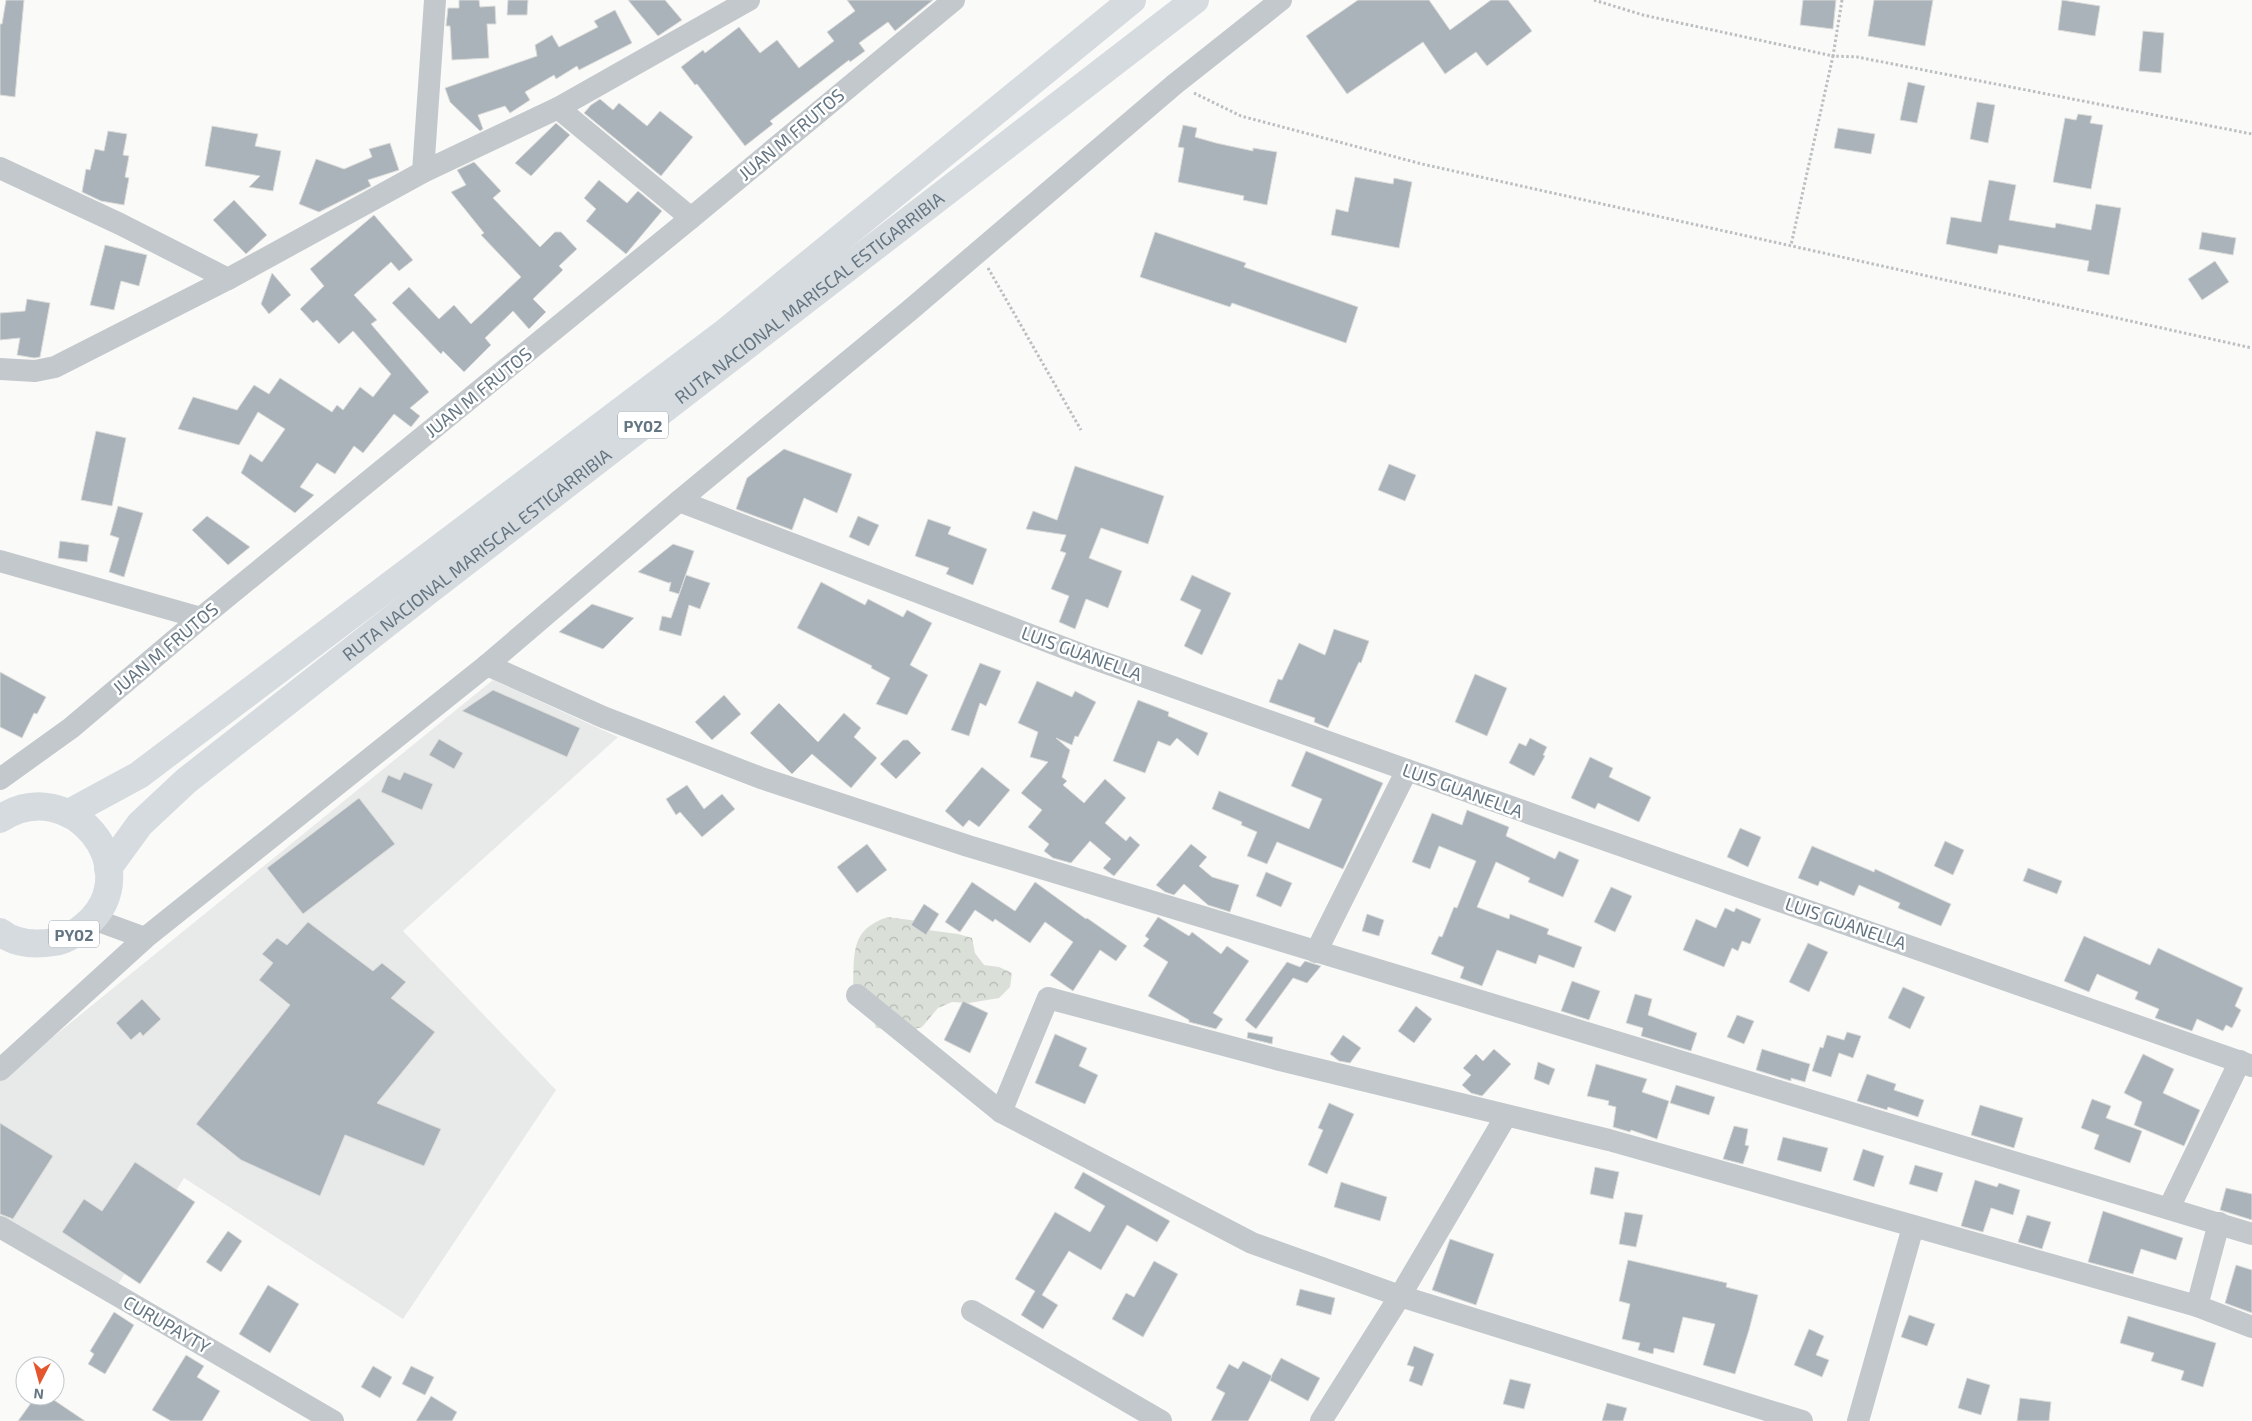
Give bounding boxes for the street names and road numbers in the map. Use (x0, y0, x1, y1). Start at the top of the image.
street label: JUAN M FRUTOS (734, 84, 848, 184)
street label: RUTA NACIONAL MARISCAL ESTIGARRIBIA (670, 186, 949, 408)
street label: JUAN M FRUTOS (420, 342, 536, 442)
road number: PY02 (618, 412, 668, 438)
street label: RUTA NACIONAL MARISCAL ESTIGARRIBIA (338, 443, 616, 665)
street label: JUAN M FRUTOS (108, 598, 222, 698)
street label: LUIS GUANELLA (1019, 621, 1146, 685)
street label: LUIS GUANELLA (1400, 758, 1527, 822)
street label: LUIS GUANELLA (1783, 892, 1910, 954)
road number: PY02 (49, 921, 99, 948)
street label: CURUPAYTY (120, 1290, 215, 1358)

